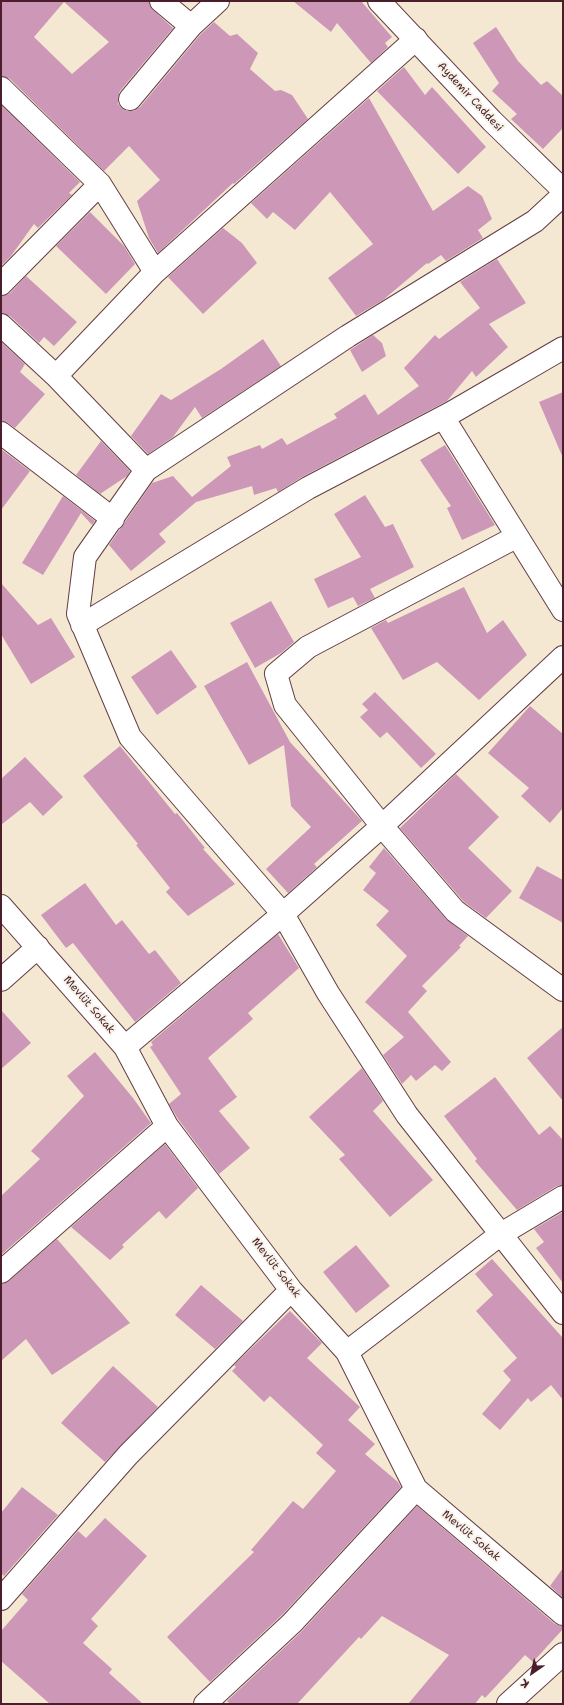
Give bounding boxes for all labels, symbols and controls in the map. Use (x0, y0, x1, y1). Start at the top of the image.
street label: Aydemir Caddesi (434, 60, 506, 134)
street label: Mevlüt Sokak (60, 973, 118, 1037)
street label: Mevlüt Sokak (249, 1236, 303, 1300)
street label: Mevlüt Sokak (439, 1508, 503, 1564)
north arrow (512, 1653, 552, 1693)
text: K (518, 1675, 532, 1692)

